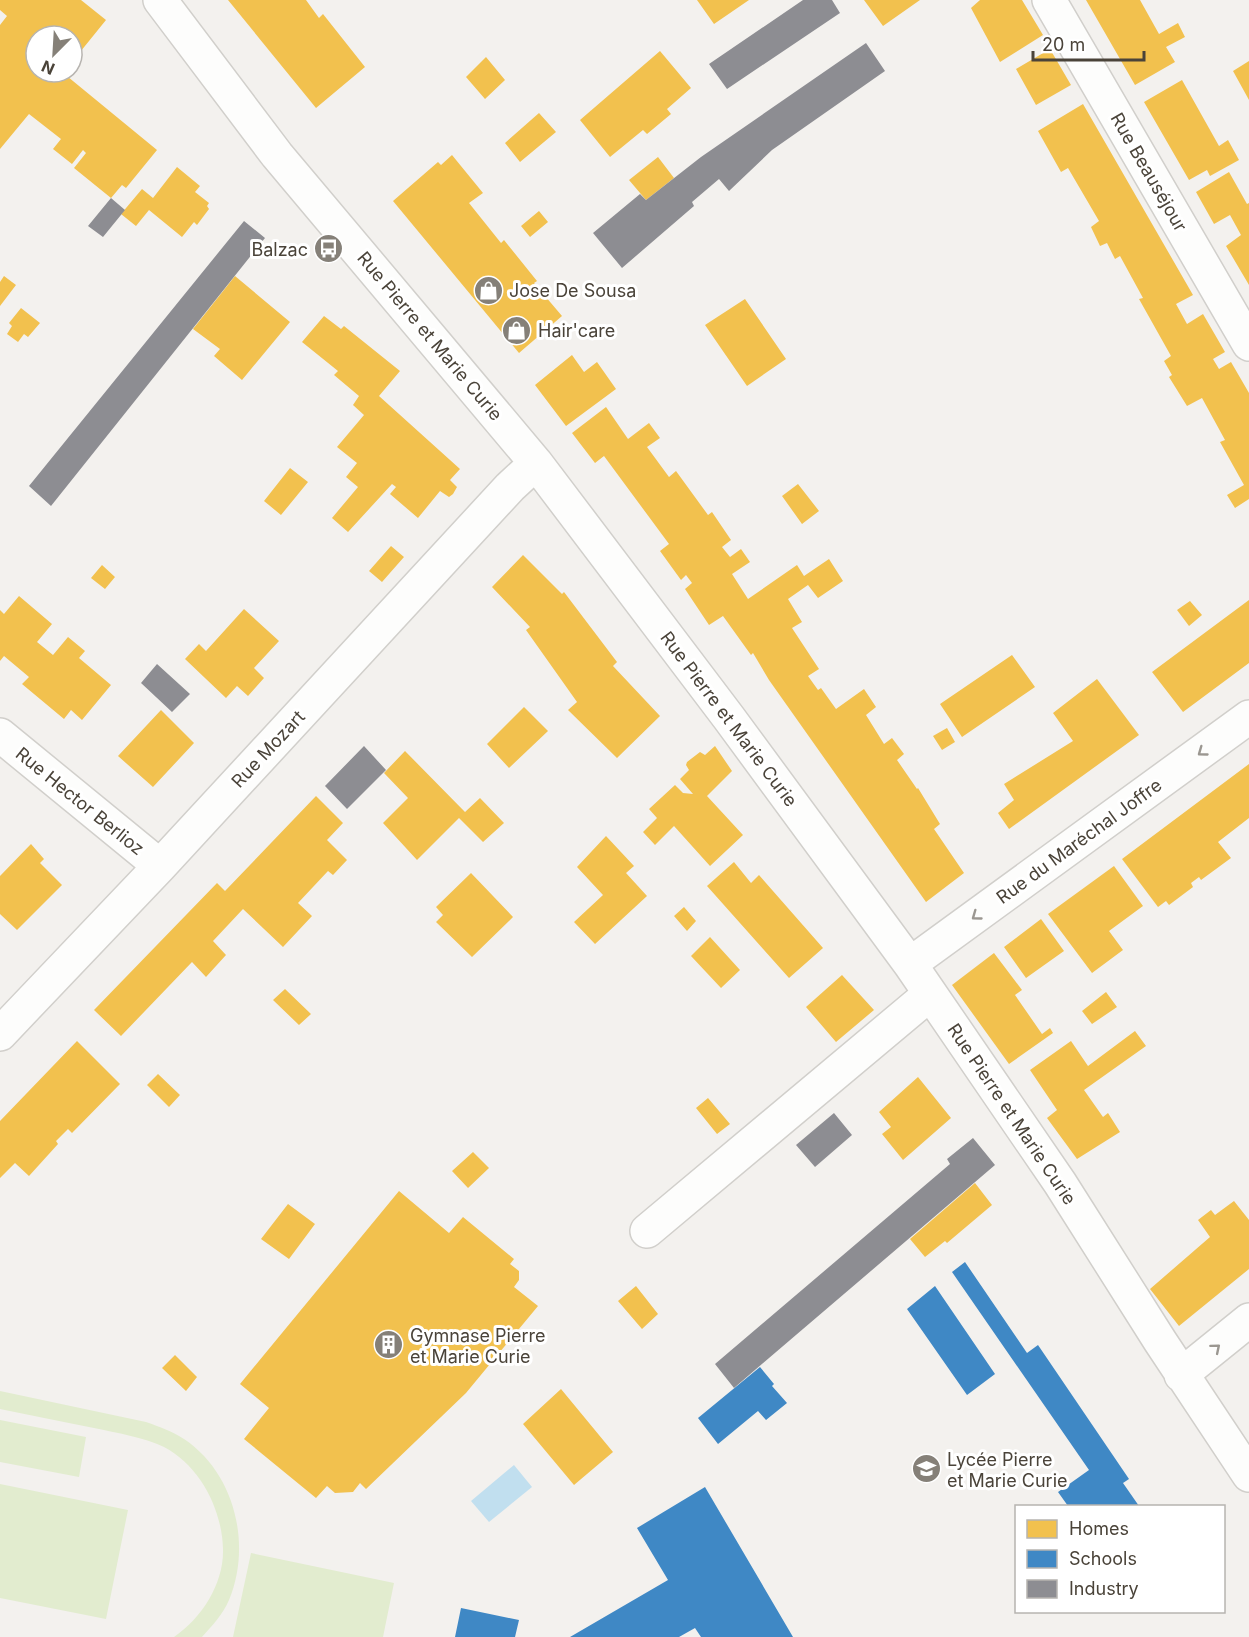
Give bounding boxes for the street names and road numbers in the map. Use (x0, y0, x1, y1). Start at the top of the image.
street label: Rue Beauséjour (1107, 109, 1192, 235)
street label: Rue Pierre et Marie Curie (353, 247, 507, 425)
street label: Rue Pierre et Marie Curie (656, 627, 802, 811)
street label: Rue Mozart (227, 706, 309, 792)
street label: Rue Hector Berlioz (12, 743, 148, 859)
street label: Rue du Maréchal Joffre (992, 774, 1166, 908)
street label: Rue Pierre et Marie Curie (944, 1020, 1080, 1208)

